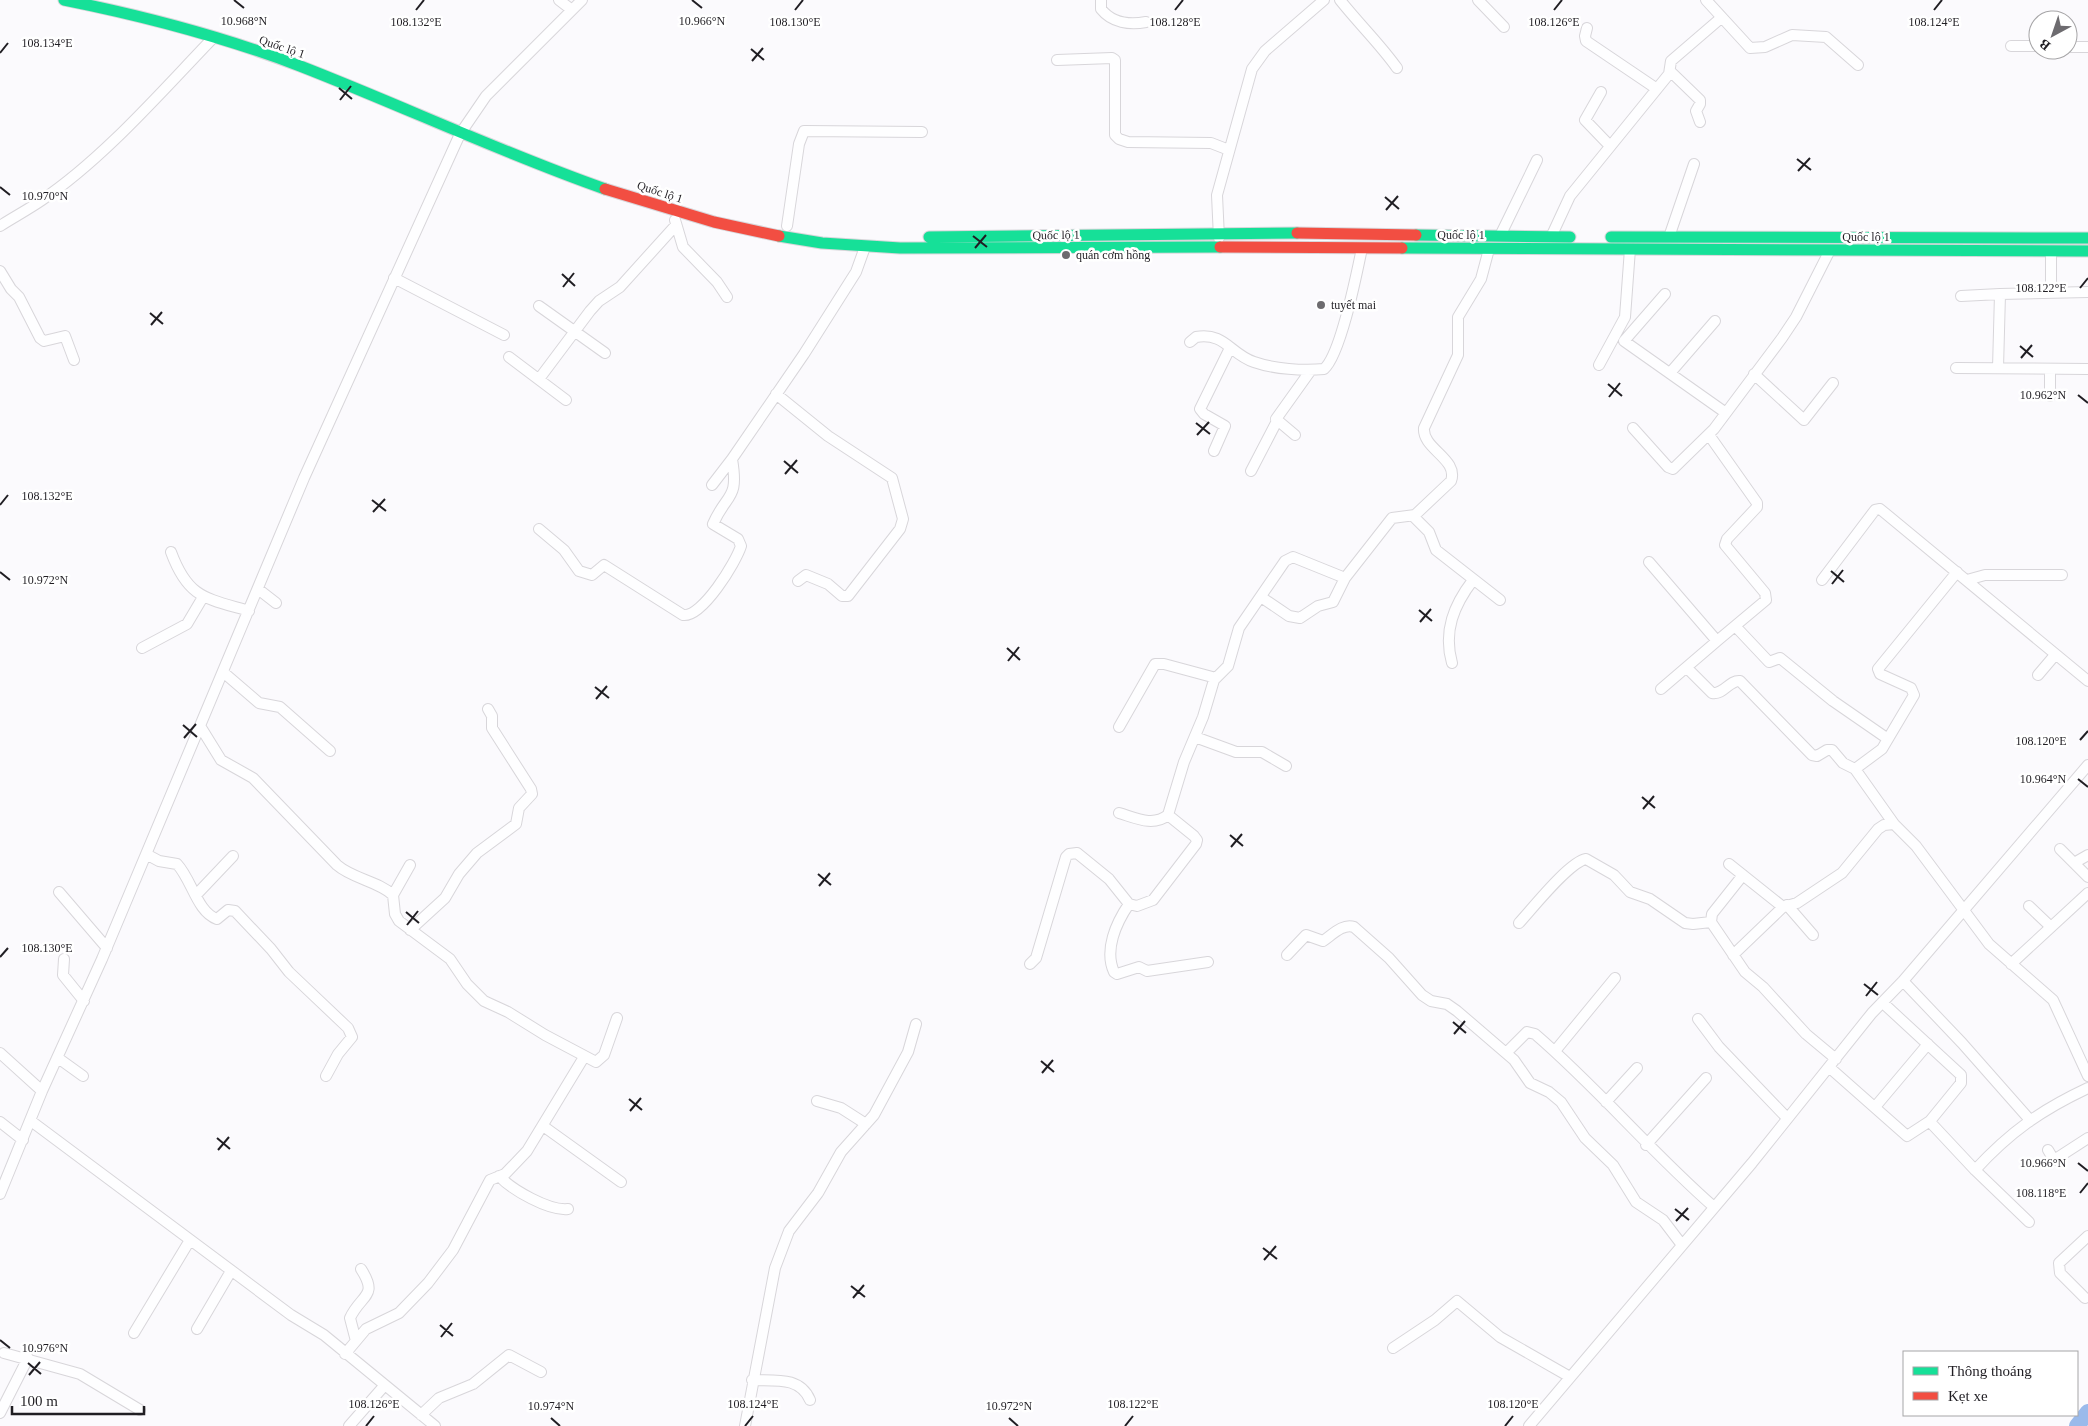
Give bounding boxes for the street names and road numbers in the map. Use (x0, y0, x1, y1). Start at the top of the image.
street label: Quốc lộ 1 (257, 33, 307, 61)
street label: Quốc lộ 1 (635, 178, 685, 206)
street label: Quốc lộ 1 (1032, 228, 1080, 242)
street label: Quốc lộ 1 (1437, 228, 1485, 242)
street label: Quốc lộ 1 (1842, 230, 1890, 244)

